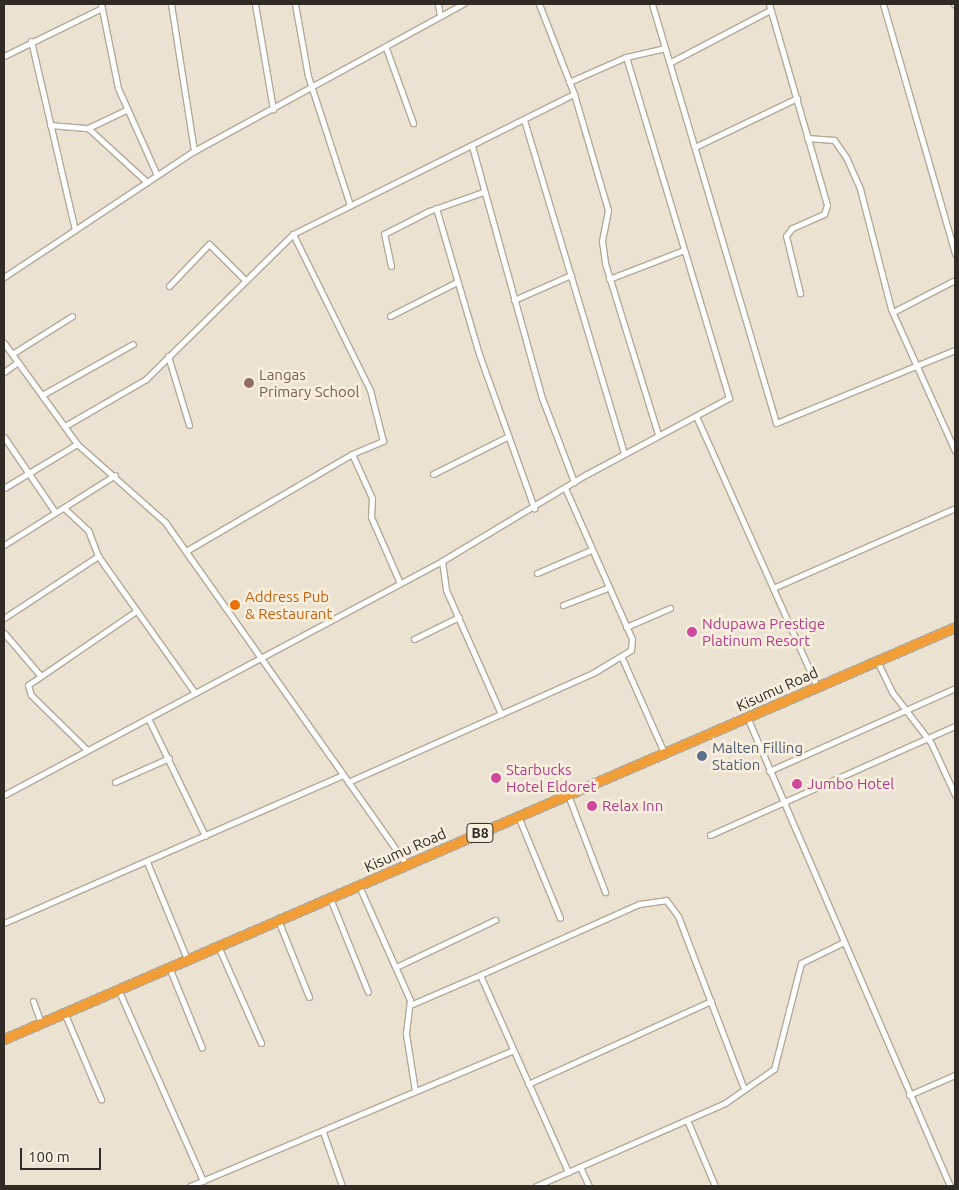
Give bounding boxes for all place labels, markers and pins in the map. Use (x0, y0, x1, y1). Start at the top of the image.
place label: Langas Primary School (259, 365, 360, 400)
marker: Langas Primary School (243, 377, 255, 389)
place label: Address Pub & Restaurant (245, 587, 332, 622)
marker: Address Pub & Restaurant (229, 599, 241, 611)
place label: Ndupawa Prestige Platinum Resort (702, 614, 825, 649)
marker: Ndupawa Prestige Platinum Resort (686, 626, 698, 638)
place label: Malten Filling Station (712, 738, 803, 773)
marker: Malten Filling Station (696, 750, 708, 762)
place label: Starbucks Hotel Eldoret (506, 760, 596, 795)
marker: Starbucks Hotel Eldoret (490, 772, 502, 784)
place label: Jumbo Hotel (807, 775, 894, 793)
marker: Jumbo Hotel (791, 778, 803, 790)
place label: Relax Inn (602, 797, 663, 815)
marker: Relax Inn (586, 800, 598, 812)

